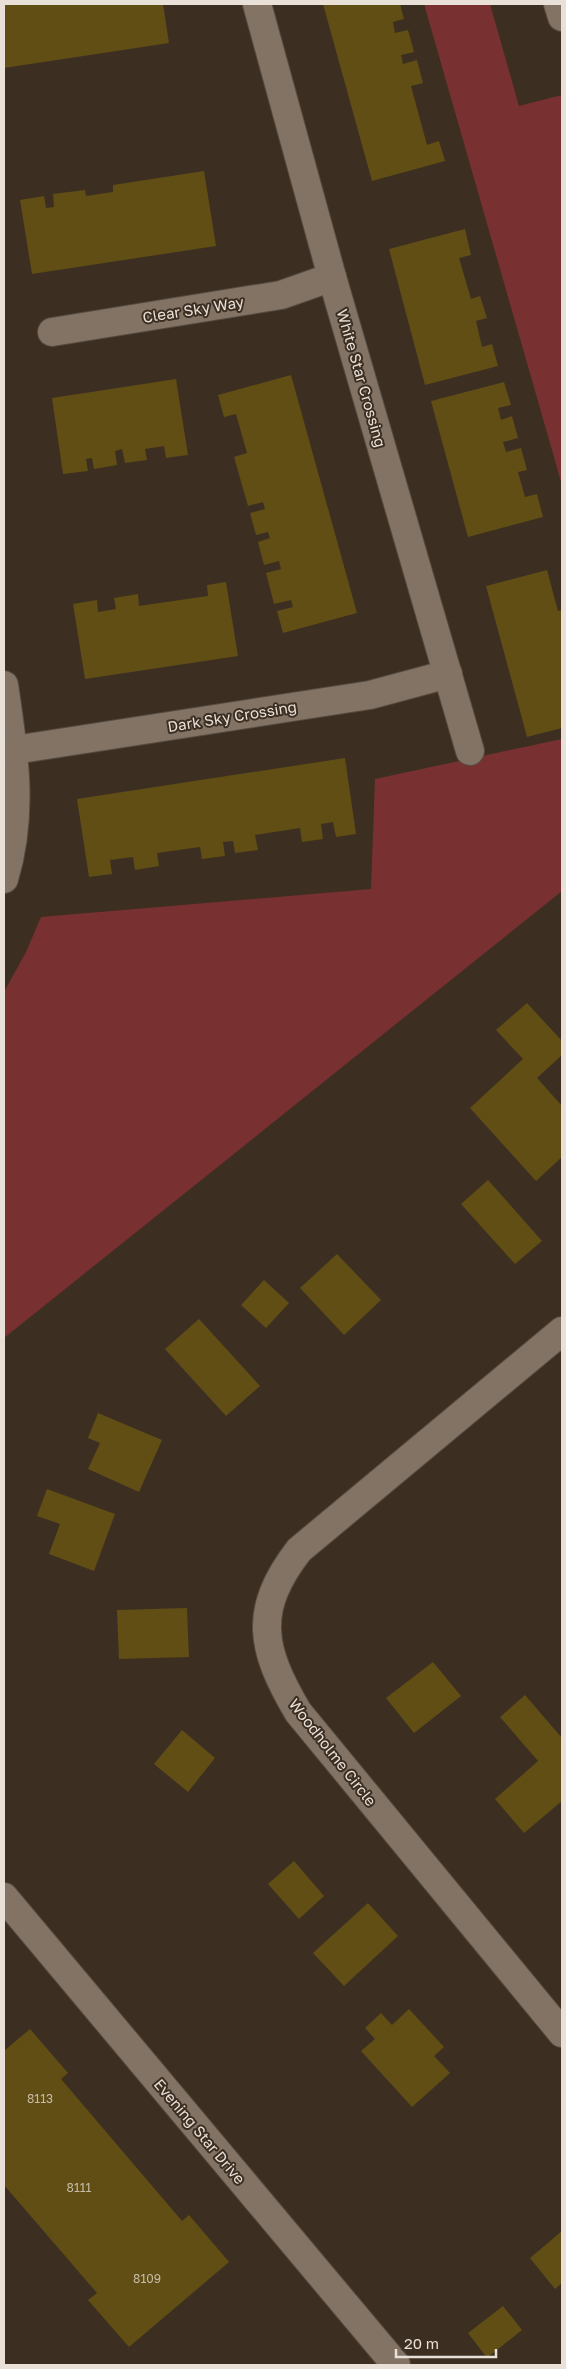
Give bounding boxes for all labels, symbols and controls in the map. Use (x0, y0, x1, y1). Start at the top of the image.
street label: Clear Sky Way (141, 292, 246, 326)
street label: White Star Crossing (334, 307, 390, 449)
street label: Dark Sky Crossing (166, 697, 298, 735)
street label: Woodholme Circle (286, 1695, 381, 1809)
street label: Evening Star Drive (151, 2075, 249, 2187)
house number: 8113 (27, 2091, 53, 2106)
house number: 8111 (67, 2180, 92, 2195)
house number: 8109 (133, 2271, 161, 2286)
scale bar (396, 2326, 496, 2358)
text: 20 m (404, 2334, 439, 2352)

